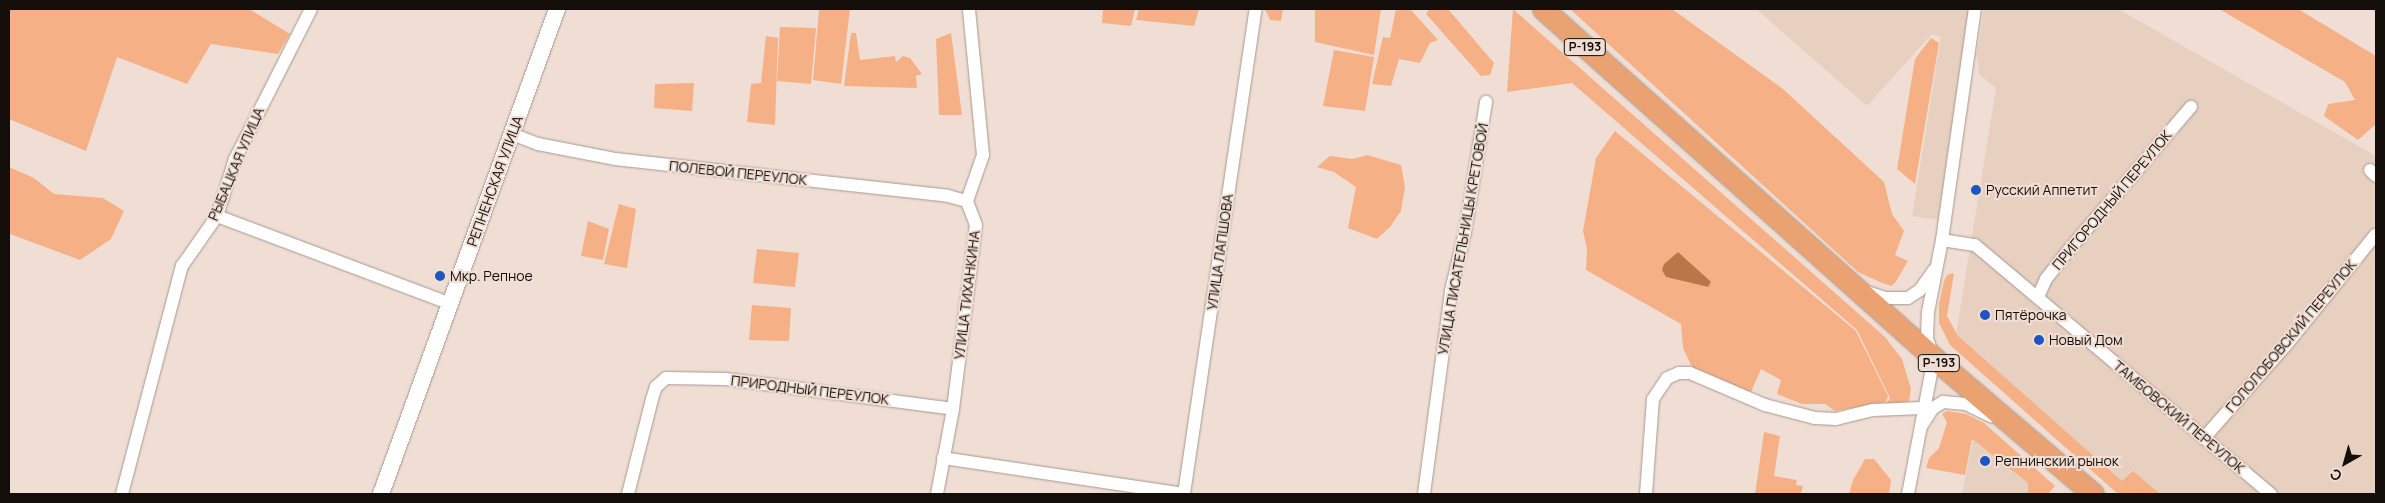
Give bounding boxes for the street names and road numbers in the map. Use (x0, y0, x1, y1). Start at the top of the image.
road number: Р-193 (1564, 38, 1606, 56)
street label: РЫБАЦКАЯ УЛИЦА (205, 105, 267, 223)
street label: РЕПНЕНСКАЯ УЛИЦА (463, 113, 527, 249)
street label: УЛИЦА ПИСАТЕЛЬНИЦЫ КРЕТОВОЙ (1434, 122, 1492, 356)
street label: ПРИГОРОДНЫЙ ПЕРЕУЛОК (2049, 127, 2175, 273)
street label: ПОЛЕВОЙ ПЕРЕУЛОК (668, 157, 808, 189)
street label: УЛИЦА ЛАПШОВА (1204, 193, 1236, 311)
street label: УЛИЦА ТИХАНКИНА (951, 229, 983, 361)
street label: ГОЛОЛОБОВСКИЙ ПЕРЕУЛОК (2222, 256, 2360, 416)
road number: Р-193 (1918, 353, 1960, 372)
street label: ТАМБОВСКИЙ ПЕРЕУЛОК (2110, 357, 2248, 477)
street label: ПРИРОДНЫЙ ПЕРЕУЛОК (730, 372, 890, 408)

